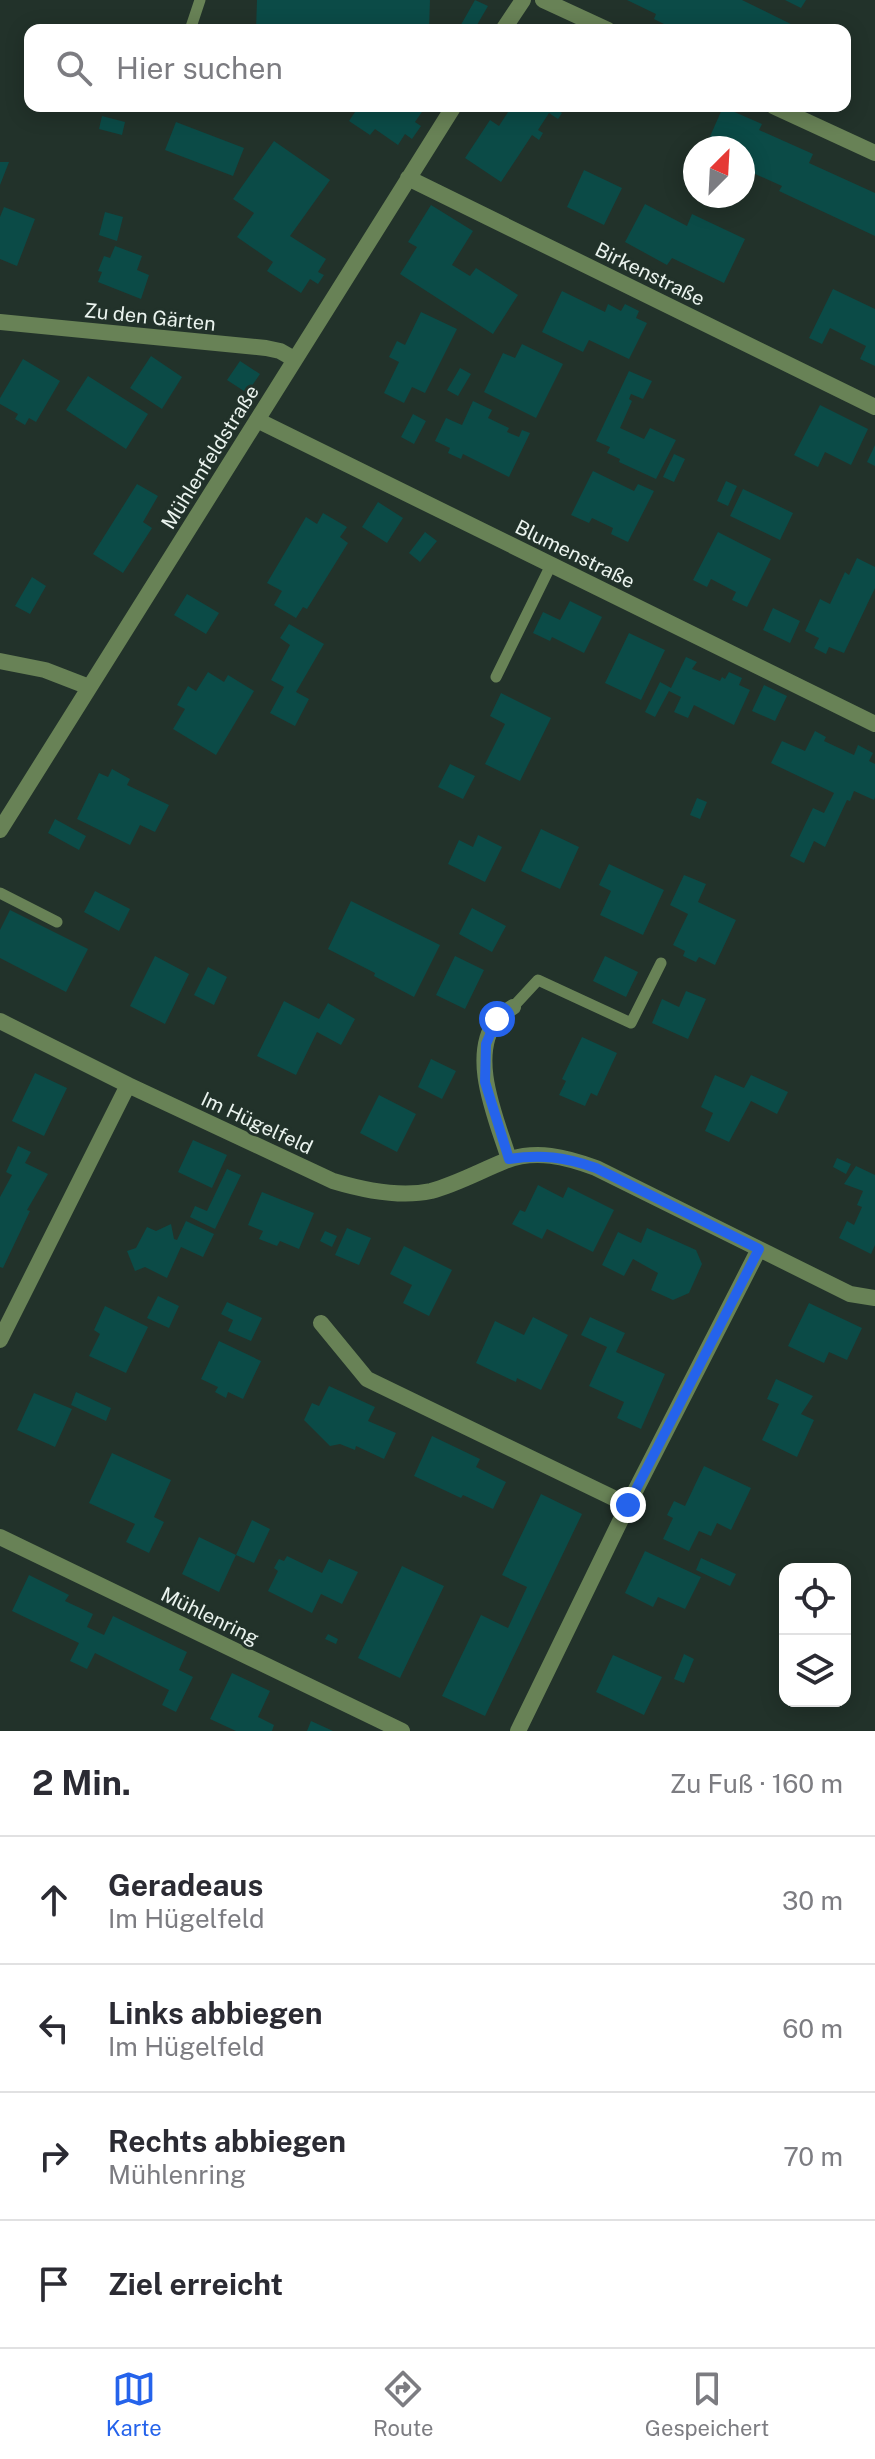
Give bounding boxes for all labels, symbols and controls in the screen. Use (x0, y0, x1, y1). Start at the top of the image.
search box (24, 24, 851, 112)
icon: search (52, 46, 96, 90)
text: Hier suchen (116, 50, 283, 86)
north arrow (683, 136, 755, 208)
street label: Birkenstraße (591, 237, 709, 311)
street label: Zu den Gärten (83, 298, 217, 336)
street label: Mühlenfeldstraße (156, 381, 264, 533)
street label: Blumenstraße (511, 515, 639, 593)
route start (479, 1001, 515, 1037)
street label: Im Hügelfeld (197, 1087, 317, 1159)
route end (610, 1487, 646, 1523)
map controls (779, 1563, 851, 1707)
button: locate (779, 1563, 851, 1635)
street label: Mühlenring (157, 1582, 263, 1650)
button: layers (779, 1635, 851, 1707)
text: 2 Min. (32, 1763, 131, 1803)
text: Zu Fuß · 160 m (670, 1768, 843, 1799)
text: Geradeaus (108, 1867, 263, 1903)
icon: ahead (32, 1878, 76, 1922)
text: 30 m (782, 1885, 843, 1916)
text: Im Hügelfeld (108, 1903, 264, 1934)
text: Links abbiegen (108, 1995, 323, 2031)
icon: left (32, 2006, 76, 2050)
text: 60 m (782, 2013, 843, 2044)
text: Im Hügelfeld (108, 2031, 264, 2062)
text: Rechts abbiegen (108, 2123, 346, 2159)
icon: right (32, 2134, 76, 2178)
text: 70 m (783, 2141, 843, 2172)
text: Mühlenring (108, 2159, 246, 2190)
icon: arrive (32, 2262, 76, 2306)
text: Ziel erreicht (108, 2266, 283, 2302)
tab: Karte (106, 2367, 162, 2441)
tab: Route (373, 2367, 433, 2441)
tab: Gespeichert (645, 2367, 769, 2441)

